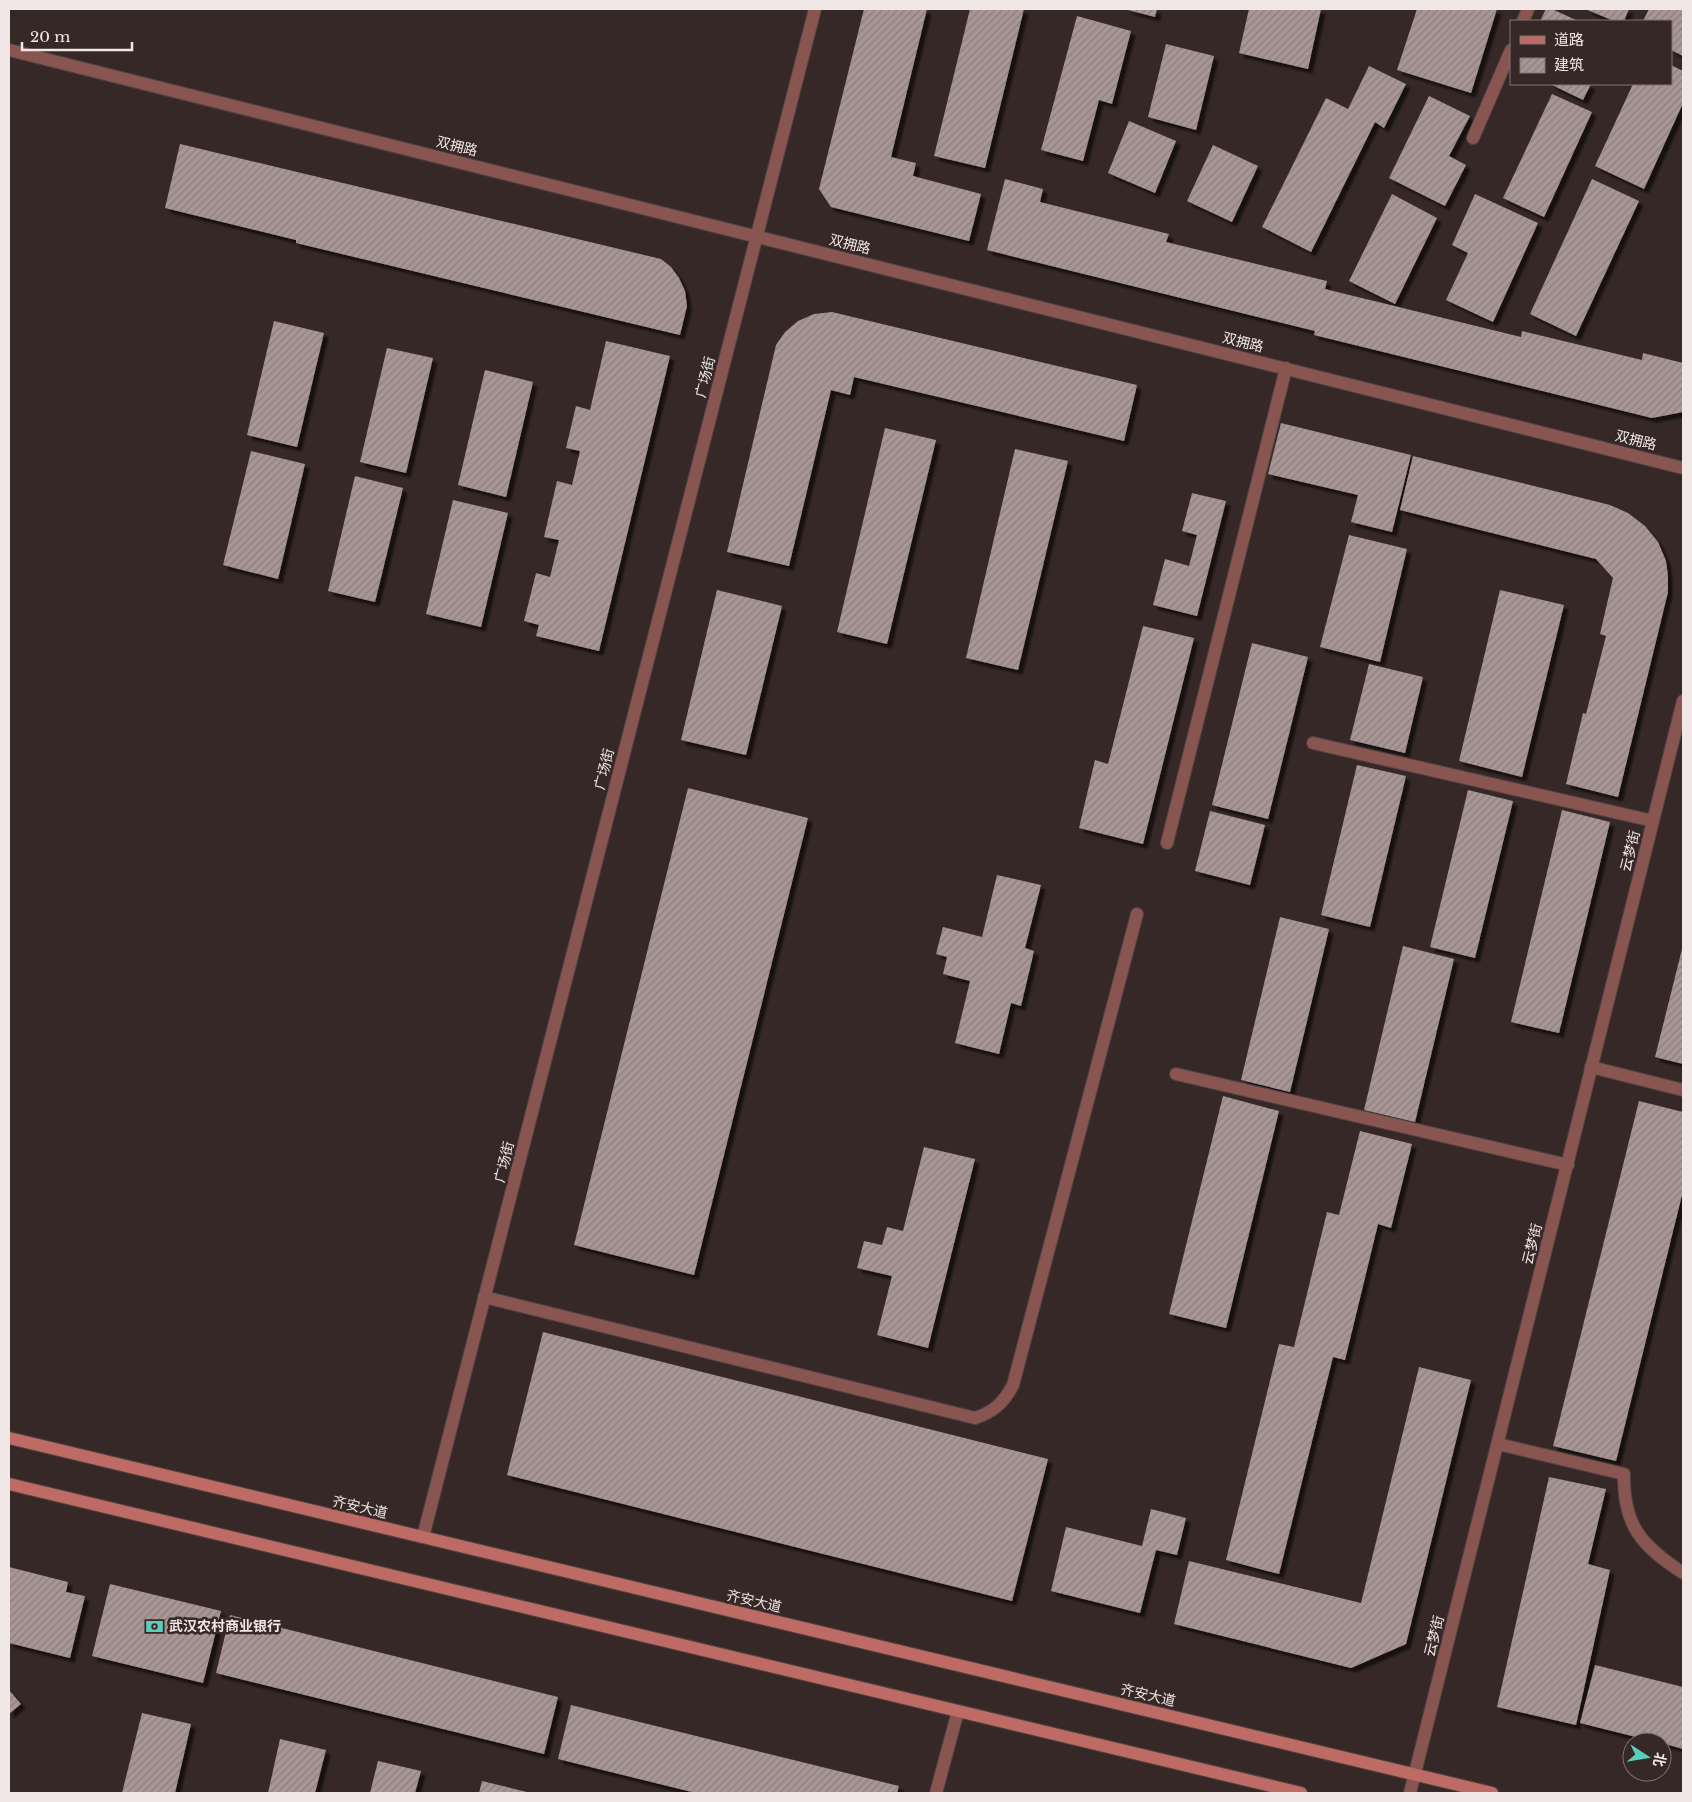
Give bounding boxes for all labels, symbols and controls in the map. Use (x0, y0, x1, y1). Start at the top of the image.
scale bar (22, 20, 132, 52)
legend (1510, 20, 1672, 85)
text: 20 m (30, 27, 70, 46)
text: 道路 (1554, 30, 1584, 49)
text: 建筑 (1554, 55, 1584, 74)
street label: 双拥路 (434, 132, 480, 160)
street label: 双拥路 (827, 230, 873, 258)
street label: 双拥路 (1220, 328, 1266, 356)
street label: 广场街 (691, 354, 719, 400)
street label: 双拥路 (1613, 426, 1659, 454)
street label: 广场街 (590, 746, 618, 792)
street label: 云梦街 (1616, 828, 1644, 874)
street label: 广场街 (490, 1139, 518, 1185)
street label: 云梦街 (1518, 1221, 1546, 1267)
street label: 齐安大道 (331, 1492, 389, 1522)
street label: 齐安大道 (725, 1586, 783, 1616)
street label: 云梦街 (1420, 1613, 1448, 1659)
bank icon: 武汉农村商业银行 (145, 1616, 165, 1636)
place label: 武汉农村商业银行 (169, 1617, 281, 1635)
street label: 齐安大道 (1119, 1680, 1177, 1710)
north arrow (1622, 1732, 1672, 1782)
text: 北 (1649, 1751, 1670, 1768)

